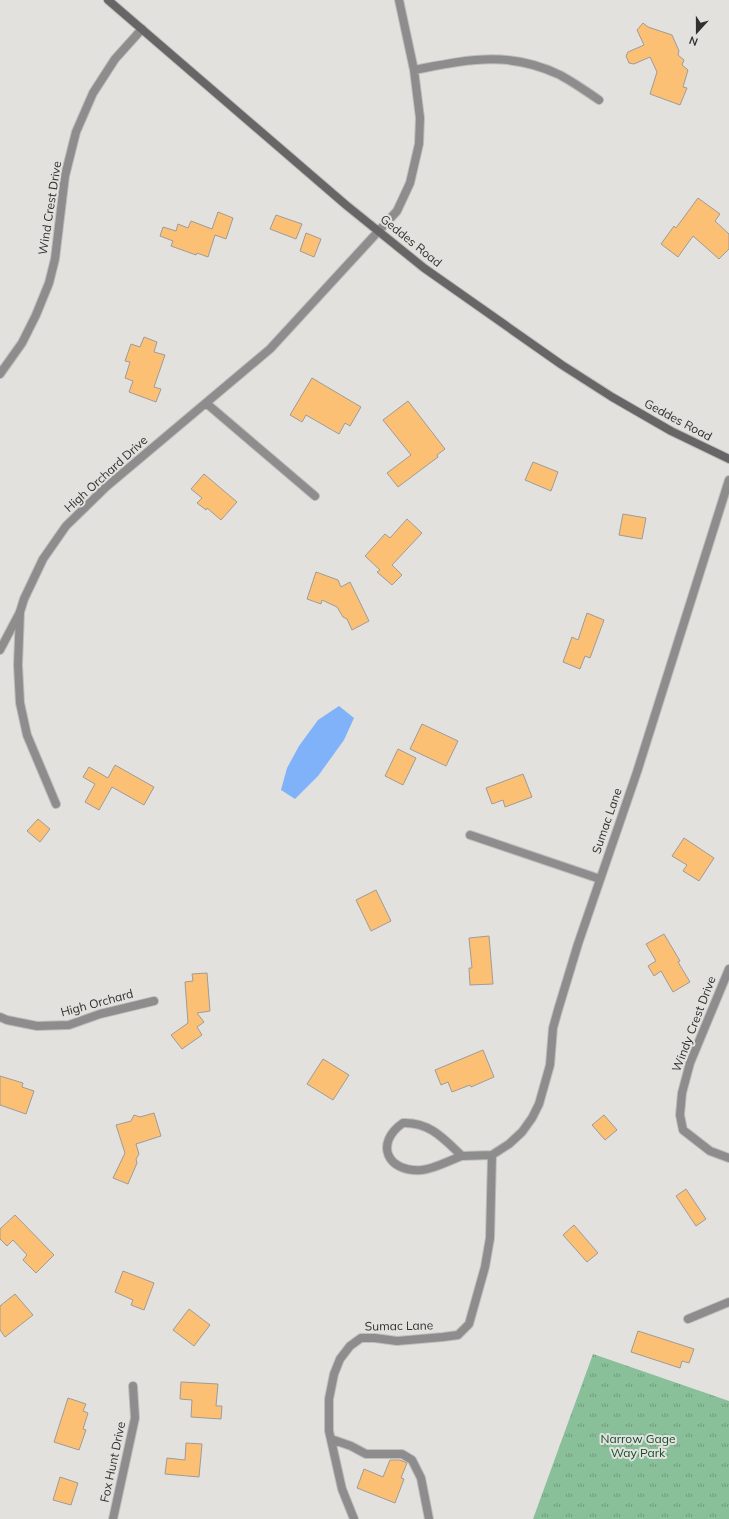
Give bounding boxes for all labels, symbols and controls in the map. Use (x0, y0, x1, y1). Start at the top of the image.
north arrow (677, 12, 717, 52)
text: N (687, 33, 700, 49)
street label: Wind Crest Drive (35, 160, 64, 256)
street label: Geddes Road (378, 211, 445, 270)
street label: Geddes Road (642, 395, 715, 444)
street label: High Orchard Drive (61, 432, 150, 515)
street label: Sumac Lane (588, 786, 625, 856)
street label: Windy Crest Drive (668, 974, 719, 1074)
street label: High Orchard (59, 986, 135, 1019)
street label: Sumac Lane (365, 1317, 433, 1334)
street label: Fox Hunt Drive (97, 1420, 128, 1504)
park label: Narrow Gage Way Park (601, 1431, 675, 1460)

